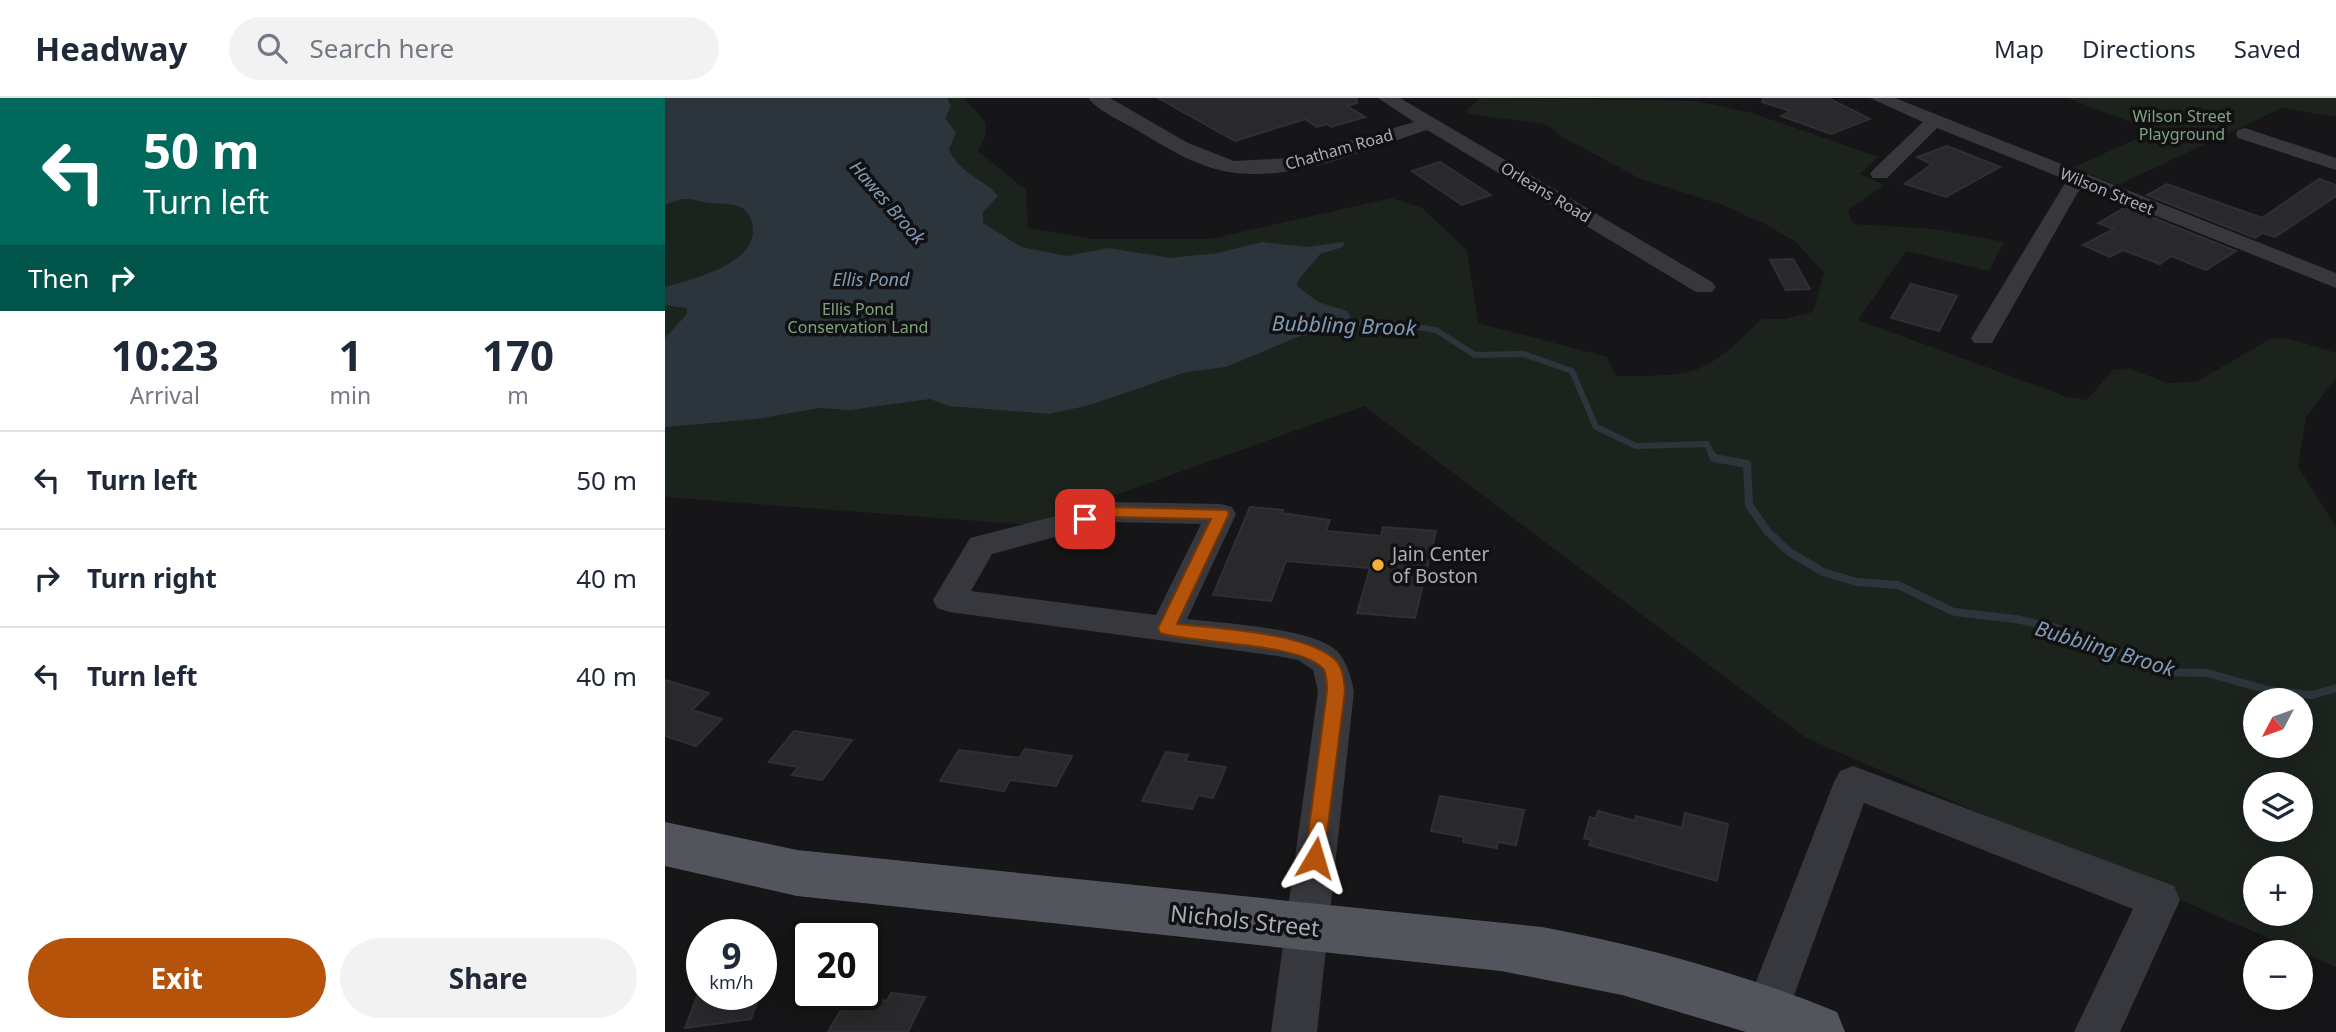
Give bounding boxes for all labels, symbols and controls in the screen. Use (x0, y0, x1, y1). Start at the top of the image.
search box (229, 17, 719, 80)
text: Headway (35, 26, 187, 71)
icon: search (253, 29, 291, 67)
text: Search here (309, 30, 454, 66)
text: Map (1994, 32, 2044, 65)
text: Directions (2082, 32, 2196, 65)
text: Saved (2234, 32, 2301, 65)
park label: Wilson Street Playground (2132, 105, 2232, 145)
text: 50 m (143, 117, 260, 183)
street label: Chatham Road (1283, 123, 1395, 175)
icon: left (28, 126, 119, 217)
water label: Hawes Brook (845, 155, 932, 250)
street label: Orleans Road (1497, 156, 1595, 228)
street label: Wilson Street (2057, 162, 2157, 220)
text: Turn left (143, 180, 269, 223)
icon: right (103, 259, 141, 297)
text: Then (28, 260, 89, 296)
water label: Ellis Pond (833, 267, 910, 291)
park label: Ellis Pond Conservation Land (788, 298, 928, 338)
water label: Bubbling Brook (1271, 308, 1418, 342)
text: 10:23 (111, 326, 219, 383)
text: 1 (338, 326, 362, 383)
text: 170 (482, 326, 554, 383)
text: Arrival (130, 379, 200, 411)
text: min (330, 379, 371, 411)
text: m (507, 379, 529, 411)
icon: left (28, 461, 66, 499)
text: Turn left (87, 462, 198, 498)
text: 50 m (576, 462, 637, 498)
pin (1055, 489, 1115, 549)
icon: arrive (1066, 500, 1104, 538)
place label: Jain Center of Boston (1390, 541, 1489, 589)
marker: Jain Center of Boston (1370, 557, 1386, 573)
icon: right (28, 559, 66, 597)
text: Turn right (87, 560, 217, 596)
text: 40 m (576, 560, 637, 596)
water label: Bubbling Brook (2032, 614, 2180, 683)
icon: left (28, 657, 66, 695)
text: Turn left (87, 658, 198, 694)
text: 40 m (576, 658, 637, 694)
north arrow (2243, 688, 2313, 758)
map controls (2243, 688, 2313, 1010)
button: layers (2243, 772, 2313, 842)
position arrow (1278, 821, 1352, 895)
button: + (2243, 856, 2313, 926)
street label: Nichols Street (1169, 896, 1321, 944)
speed limit sign: 20 (791, 919, 882, 1010)
text: 9 (721, 932, 742, 979)
button: Exit (28, 938, 326, 1018)
button: Share (340, 938, 637, 1018)
button: − (2243, 940, 2313, 1010)
text: km/h (709, 970, 754, 994)

